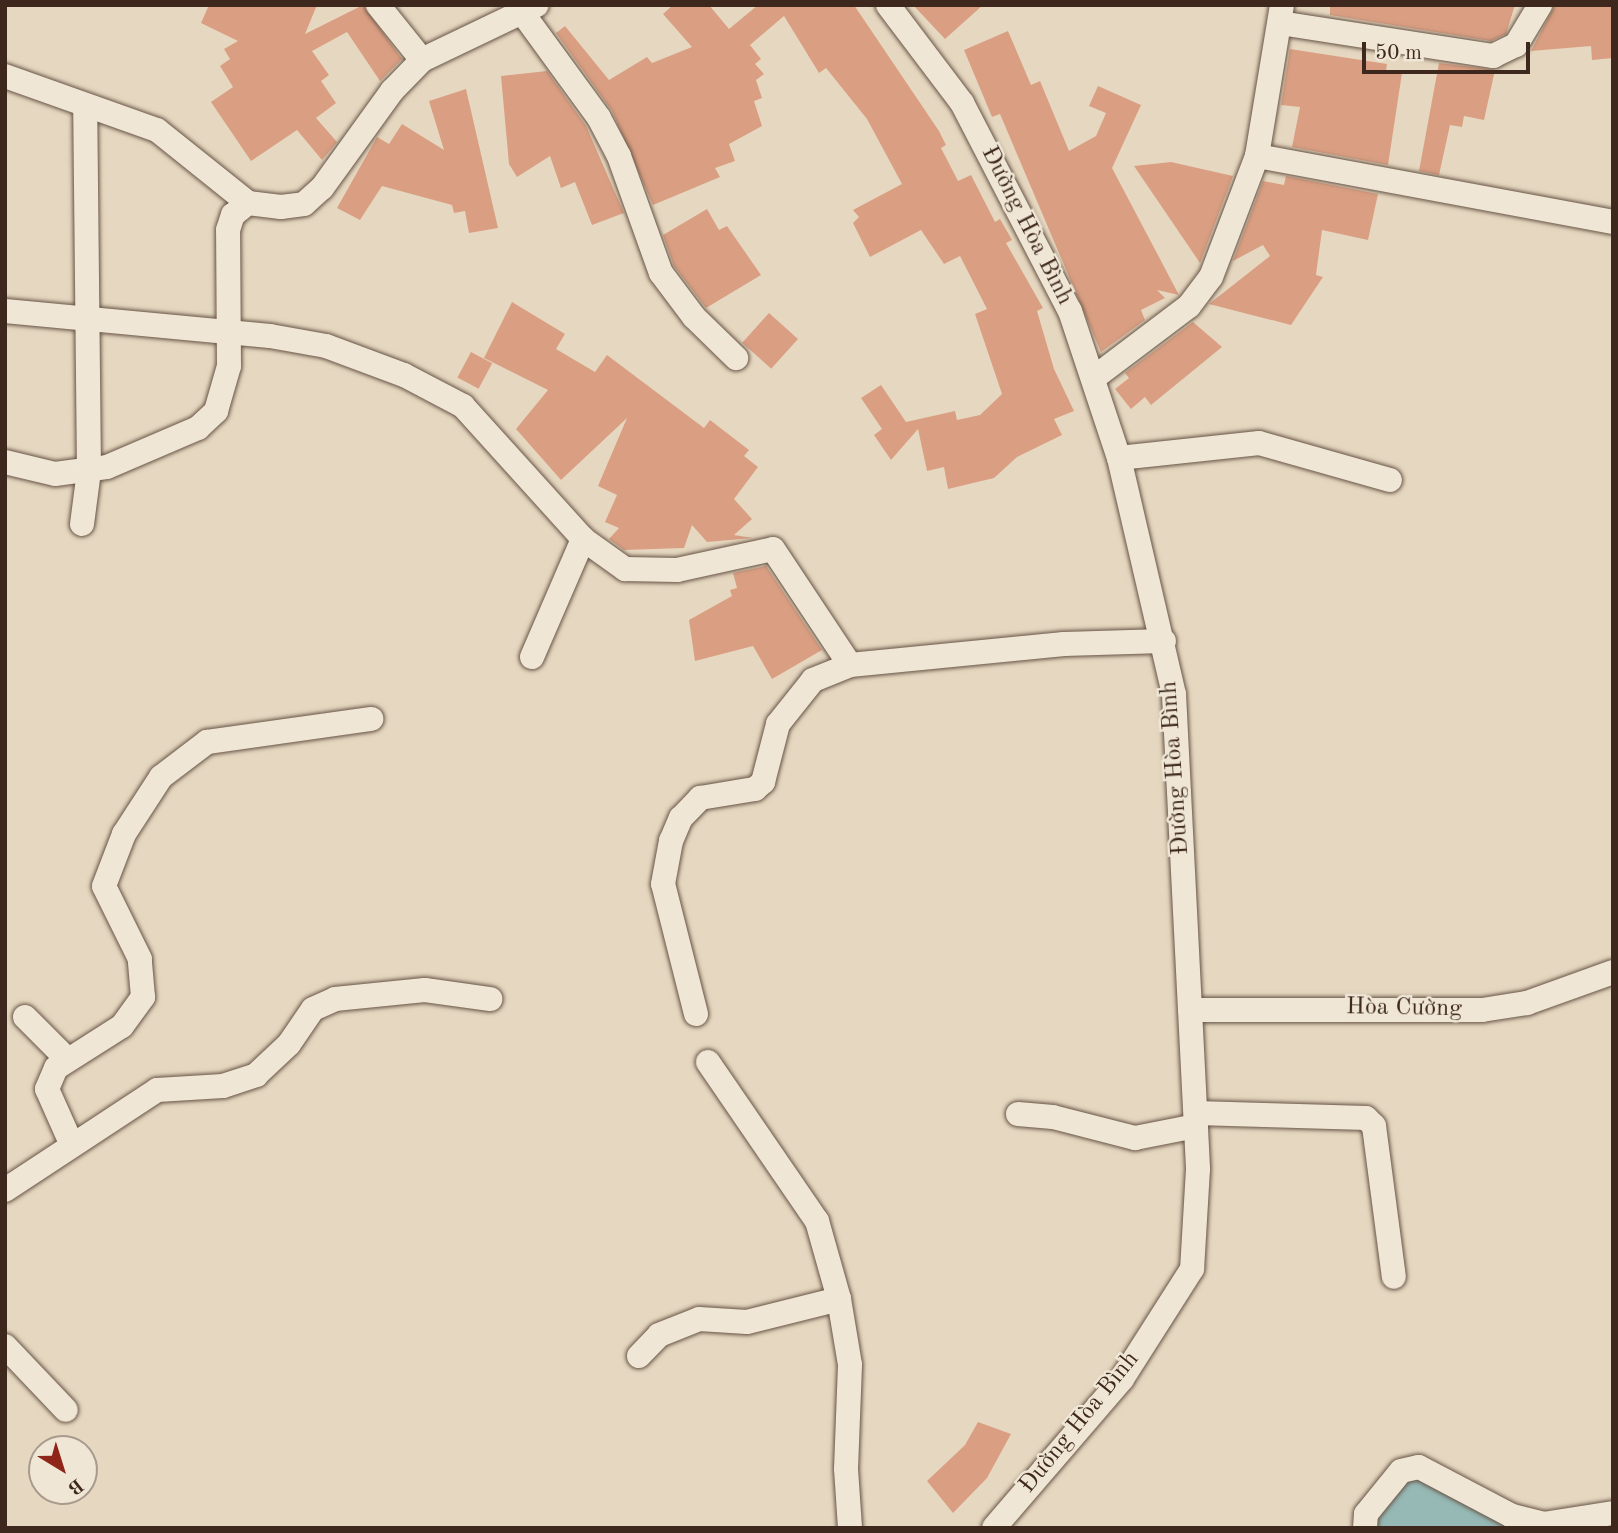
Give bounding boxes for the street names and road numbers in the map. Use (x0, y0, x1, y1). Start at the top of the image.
street label: Đường Hòa Bình (974, 142, 1078, 310)
street label: Đường Hòa Bình (1156, 680, 1196, 856)
street label: Hòa Cường (1346, 994, 1462, 1024)
street label: Đường Hòa Bình (1014, 1346, 1146, 1500)

